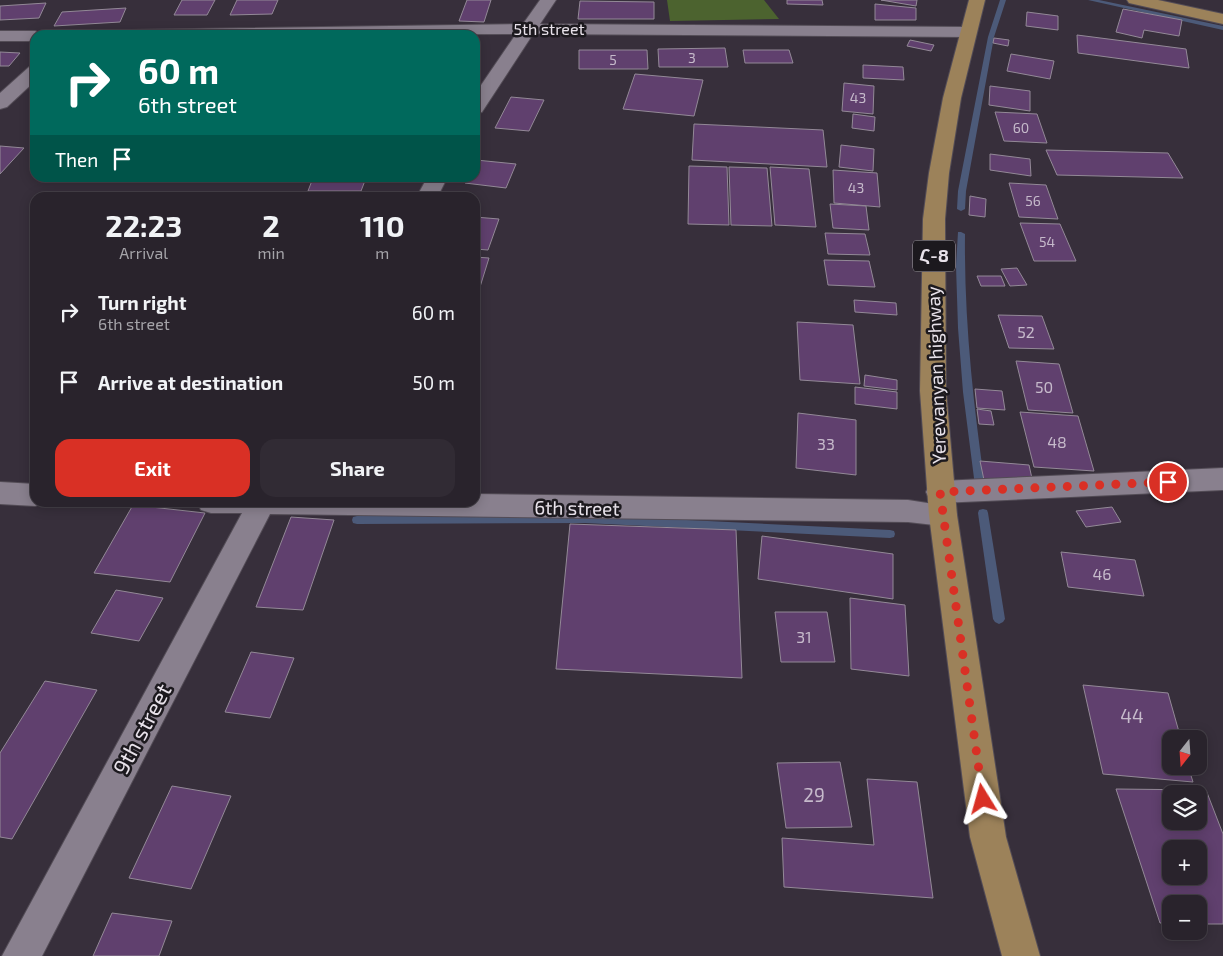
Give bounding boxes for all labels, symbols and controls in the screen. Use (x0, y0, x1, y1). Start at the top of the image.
street label: 5th street (513, 19, 585, 38)
text: 60 m (138, 49, 219, 91)
house number: 3 (688, 49, 696, 66)
icon: right (55, 50, 120, 115)
house number: 5 (609, 51, 617, 68)
house number: 43 (850, 89, 866, 106)
text: 6th street (138, 91, 237, 117)
house number: 60 (1013, 119, 1029, 136)
icon: arrive (108, 145, 136, 173)
text: Then (55, 148, 98, 171)
house number: 43 (848, 179, 864, 196)
house number: 56 (1025, 192, 1041, 209)
text: 22:23 (105, 207, 182, 243)
text: 2 (262, 207, 280, 243)
text: 110 (360, 207, 405, 243)
house number: 54 (1039, 233, 1055, 250)
road number: Հ-8 (913, 240, 955, 272)
text: Arrival (119, 243, 168, 262)
text: min (257, 243, 285, 262)
text: m (375, 243, 389, 262)
street label: Yerevanyan highway (921, 286, 950, 464)
text: Turn right (98, 291, 186, 314)
icon: right (55, 298, 83, 326)
text: 60 m (412, 301, 455, 324)
text: 6th street (98, 314, 170, 333)
house number: 52 (1017, 322, 1035, 341)
icon: arrive (55, 368, 83, 396)
text: Arrive at destination (98, 371, 283, 394)
text: 50 m (412, 371, 455, 394)
house number: 50 (1035, 377, 1053, 396)
house number: 48 (1047, 432, 1067, 451)
house number: 33 (817, 434, 835, 453)
button: Exit (55, 439, 250, 497)
button: Share (260, 439, 455, 497)
pin (1147, 461, 1189, 503)
icon: arrive (1154, 468, 1182, 496)
street label: 6th street (534, 495, 620, 520)
house number: 46 (1093, 564, 1112, 583)
house number: 31 (796, 627, 812, 646)
street label: 9th street (106, 679, 176, 778)
house number: 44 (1120, 704, 1144, 727)
north arrow (1162, 730, 1208, 775)
map controls (1162, 730, 1207, 940)
position arrow (956, 772, 1008, 824)
house number: 29 (803, 783, 825, 806)
button: layers (1162, 785, 1207, 830)
button: + (1162, 840, 1207, 885)
button: − (1162, 895, 1207, 940)

